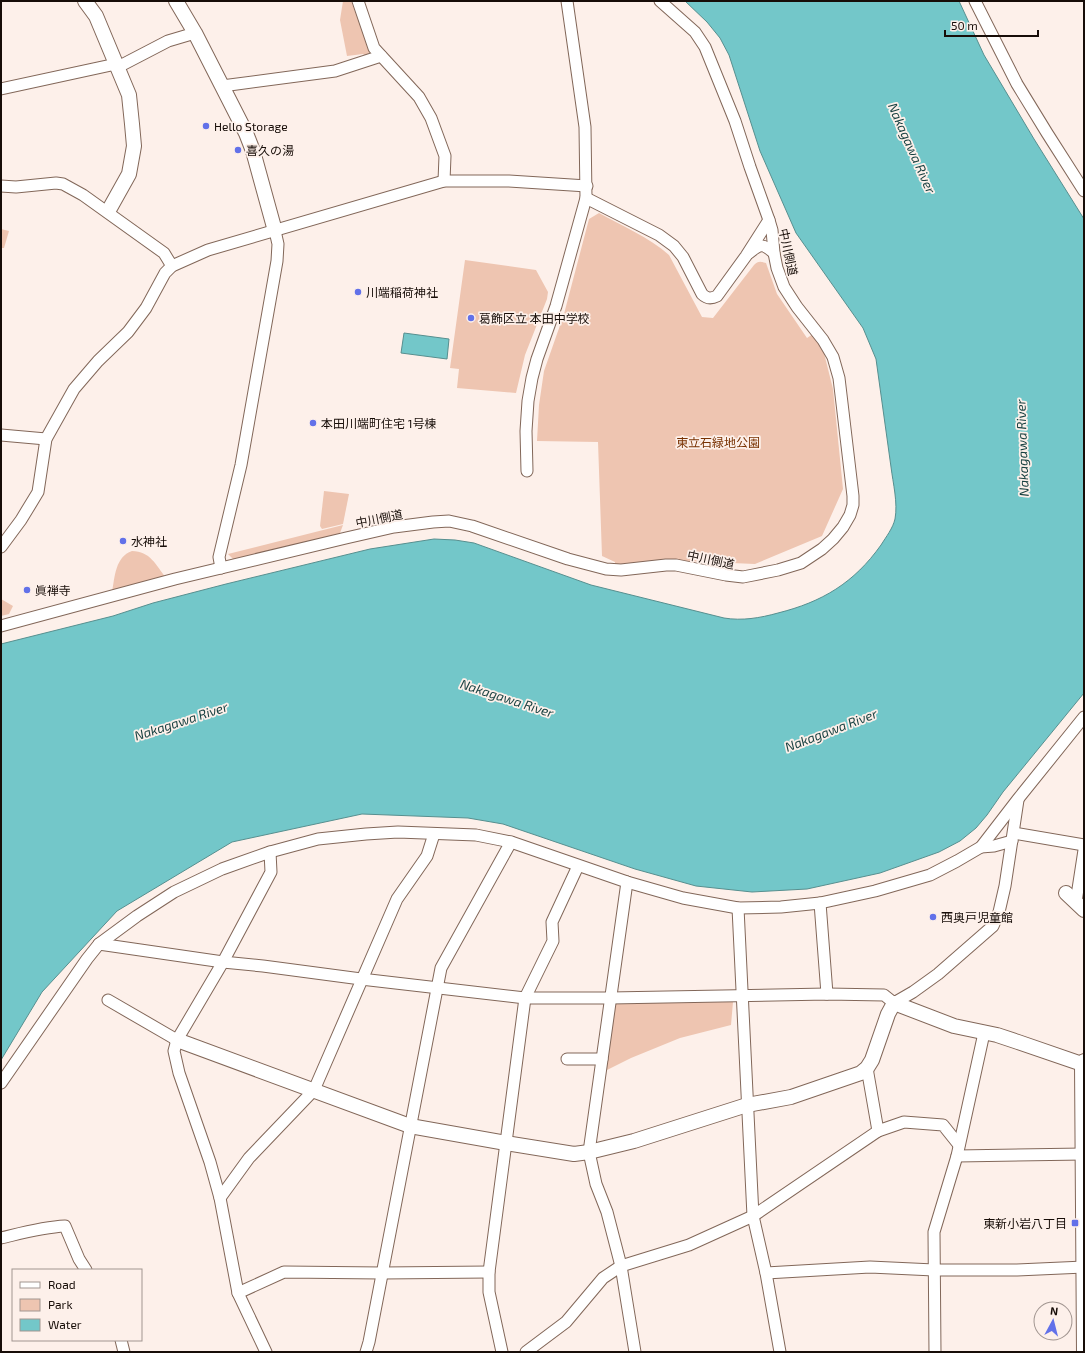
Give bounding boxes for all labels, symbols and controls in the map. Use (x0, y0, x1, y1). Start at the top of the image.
scale bar (945, 12, 1038, 38)
text: 50 m (951, 18, 978, 32)
water label: Nakagawa River (885, 100, 939, 196)
place label: Hello Storage (214, 119, 288, 133)
marker: Hello Storage (201, 121, 211, 131)
place label: 喜久の湯 (246, 143, 294, 157)
marker: 喜久の湯 (233, 145, 243, 155)
street label: 中川側道 (777, 227, 801, 277)
place label: 川端稲荷神社 (366, 285, 438, 299)
marker: 川端稲荷神社 (353, 287, 363, 297)
place label: 葛飾区立 本田中学校 (479, 311, 590, 325)
marker: 葛飾区立 本田中学校 (466, 313, 476, 323)
water label: Nakagawa River (1012, 398, 1032, 497)
place label: 本田川端町住宅 1号棟 (321, 416, 436, 430)
marker: 本田川端町住宅 1号棟 (308, 418, 318, 428)
park label: 東立石緑地公園 (676, 435, 760, 449)
street label: 中川側道 (354, 507, 404, 529)
place label: 水神社 (131, 534, 167, 548)
marker: 水神社 (118, 536, 128, 546)
street label: 中川側道 (686, 547, 736, 571)
place label: 眞禅寺 (35, 583, 71, 597)
marker: 眞禅寺 (22, 585, 32, 595)
water label: Nakagawa River (458, 675, 557, 721)
water label: Nakagawa River (132, 698, 231, 744)
water label: Nakagawa River (783, 705, 880, 755)
place label: 西奥戸児童館 (941, 910, 1013, 924)
marker: 西奥戸児童館 (928, 912, 938, 922)
place label: 東新小岩八丁目 (983, 1216, 1067, 1230)
marker: 東新小岩八丁目 (1070, 1218, 1080, 1228)
legend (12, 1269, 142, 1341)
text: Road (48, 1277, 76, 1291)
text: Park (48, 1297, 73, 1311)
north arrow (1033, 1301, 1073, 1341)
text: N (1050, 1304, 1059, 1318)
text: Water (48, 1317, 82, 1331)

